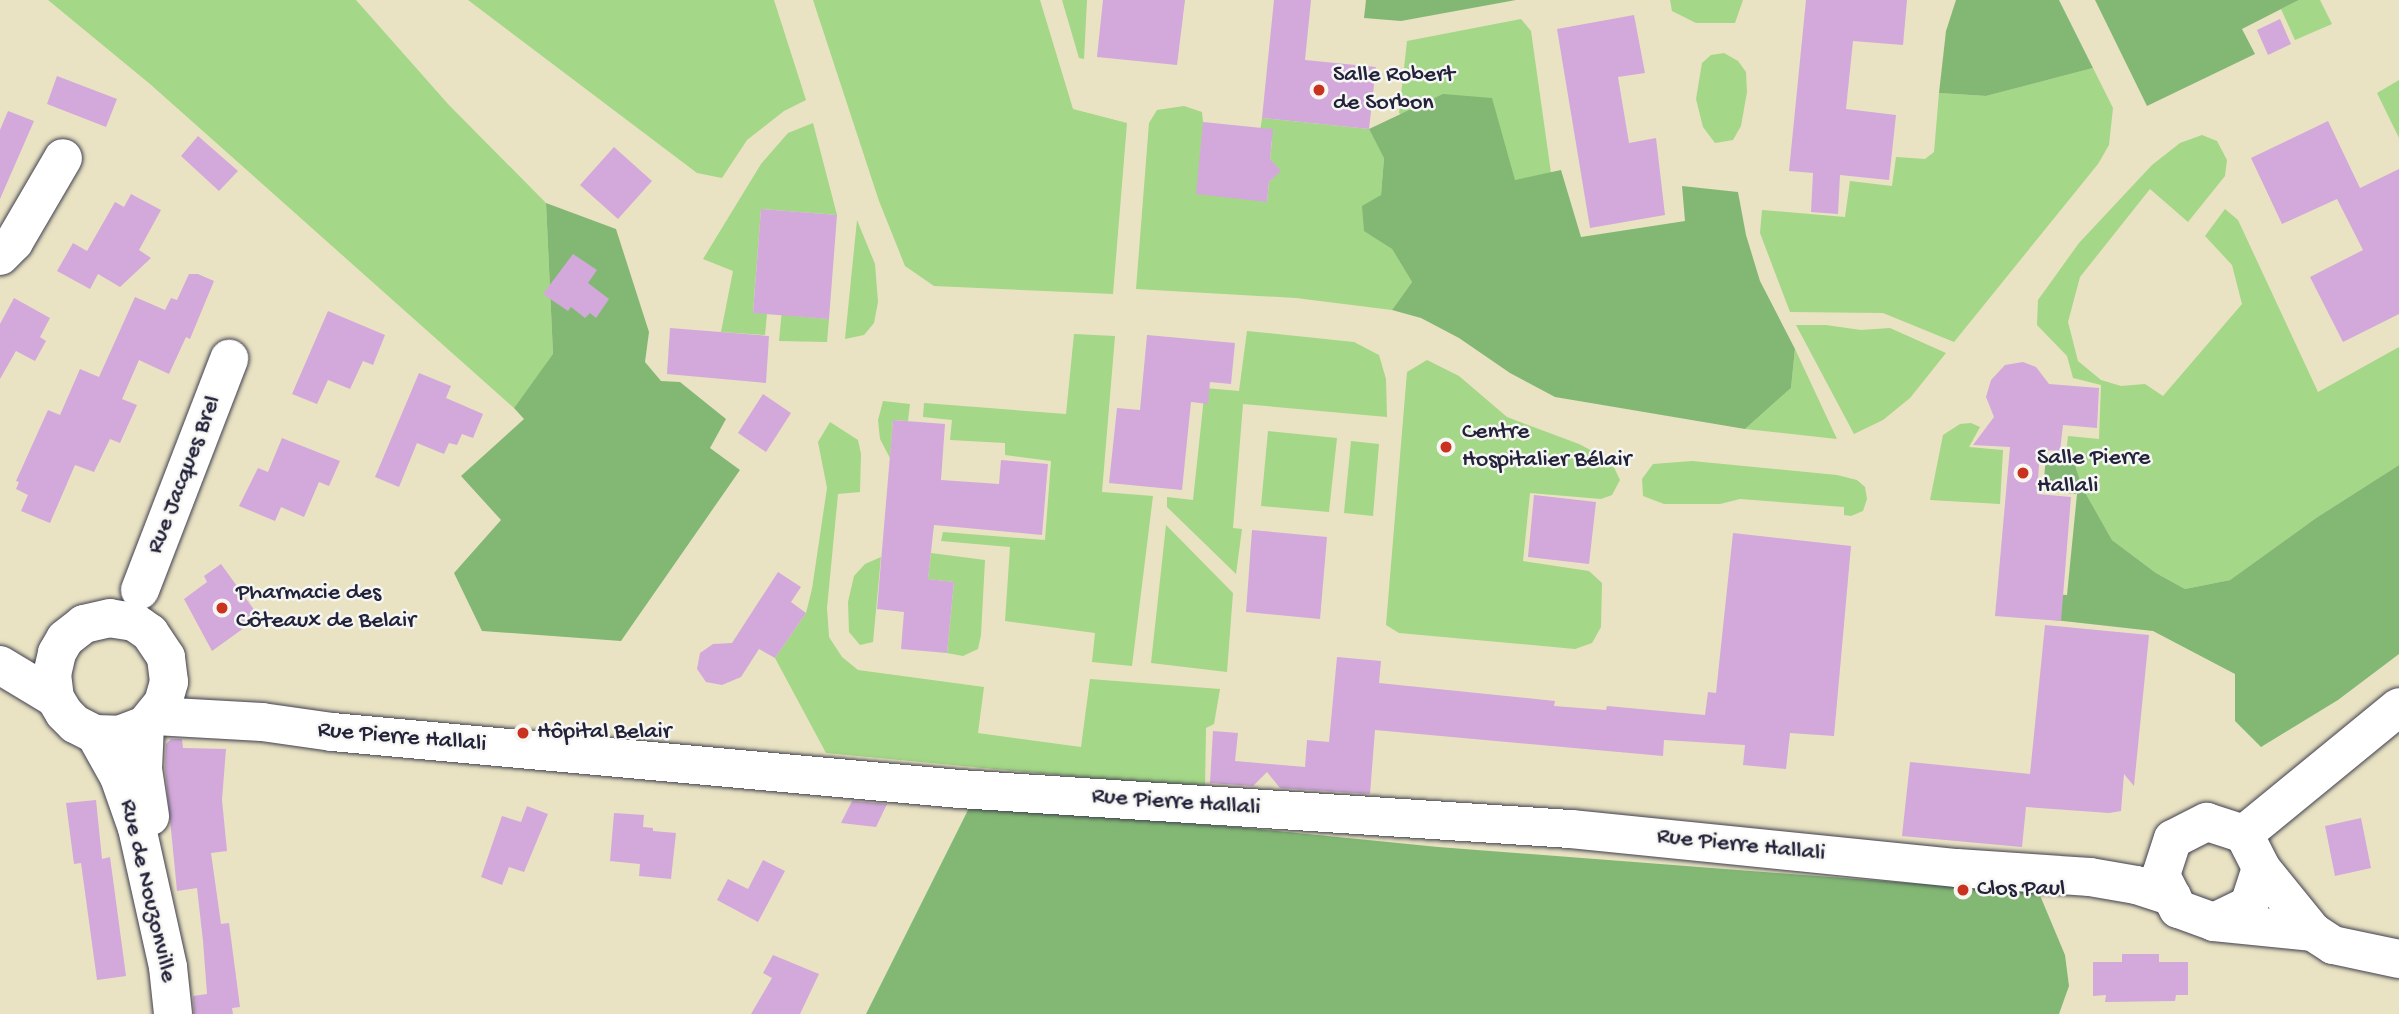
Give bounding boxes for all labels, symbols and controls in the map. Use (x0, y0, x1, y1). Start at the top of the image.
place label: Salle Robert de Sorbon (1333, 62, 1454, 118)
marker: Salle Robert de Sorbon (1311, 82, 1327, 98)
street label: Rue Jacques Brel (142, 392, 228, 558)
place label: Centre Hospitalier Bélair (1462, 419, 1631, 475)
marker: Centre Hospitalier Bélair (1436, 437, 1456, 457)
place label: Salle Pierre Hallali (2037, 445, 2150, 501)
marker: Salle Pierre Hallali (2015, 465, 2031, 481)
place label: Pharmacie des Côteaux de Belair (236, 580, 416, 636)
marker: Pharmacie des Côteaux de Belair (214, 600, 230, 616)
street label: Rue Pierre Hallali (316, 716, 488, 760)
place label: Hôpital Belair (537, 719, 671, 747)
marker: Hôpital Belair (515, 725, 531, 741)
street label: Rue Pierre Hallali (1091, 783, 1261, 823)
street label: Rue de Nouzonville (112, 797, 182, 985)
street label: Rue Pierre Hallali (1655, 823, 1827, 869)
place label: Clos Paul (1977, 876, 2065, 904)
marker: Clos Paul (1955, 882, 1971, 898)

